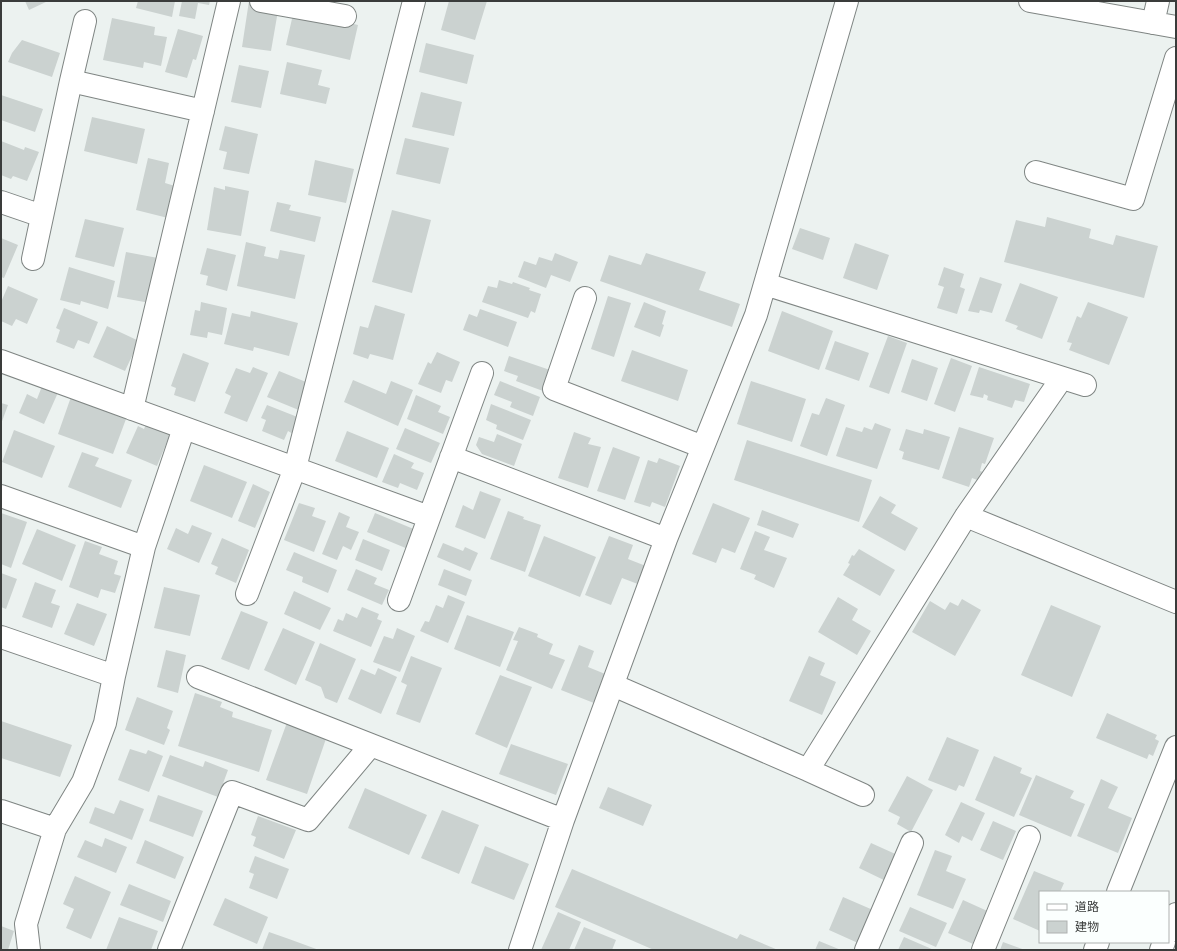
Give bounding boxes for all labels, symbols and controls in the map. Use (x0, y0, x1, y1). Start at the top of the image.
legend (1039, 891, 1169, 943)
text: 道路 (1075, 897, 1099, 916)
text: 建物 (1075, 917, 1099, 936)

